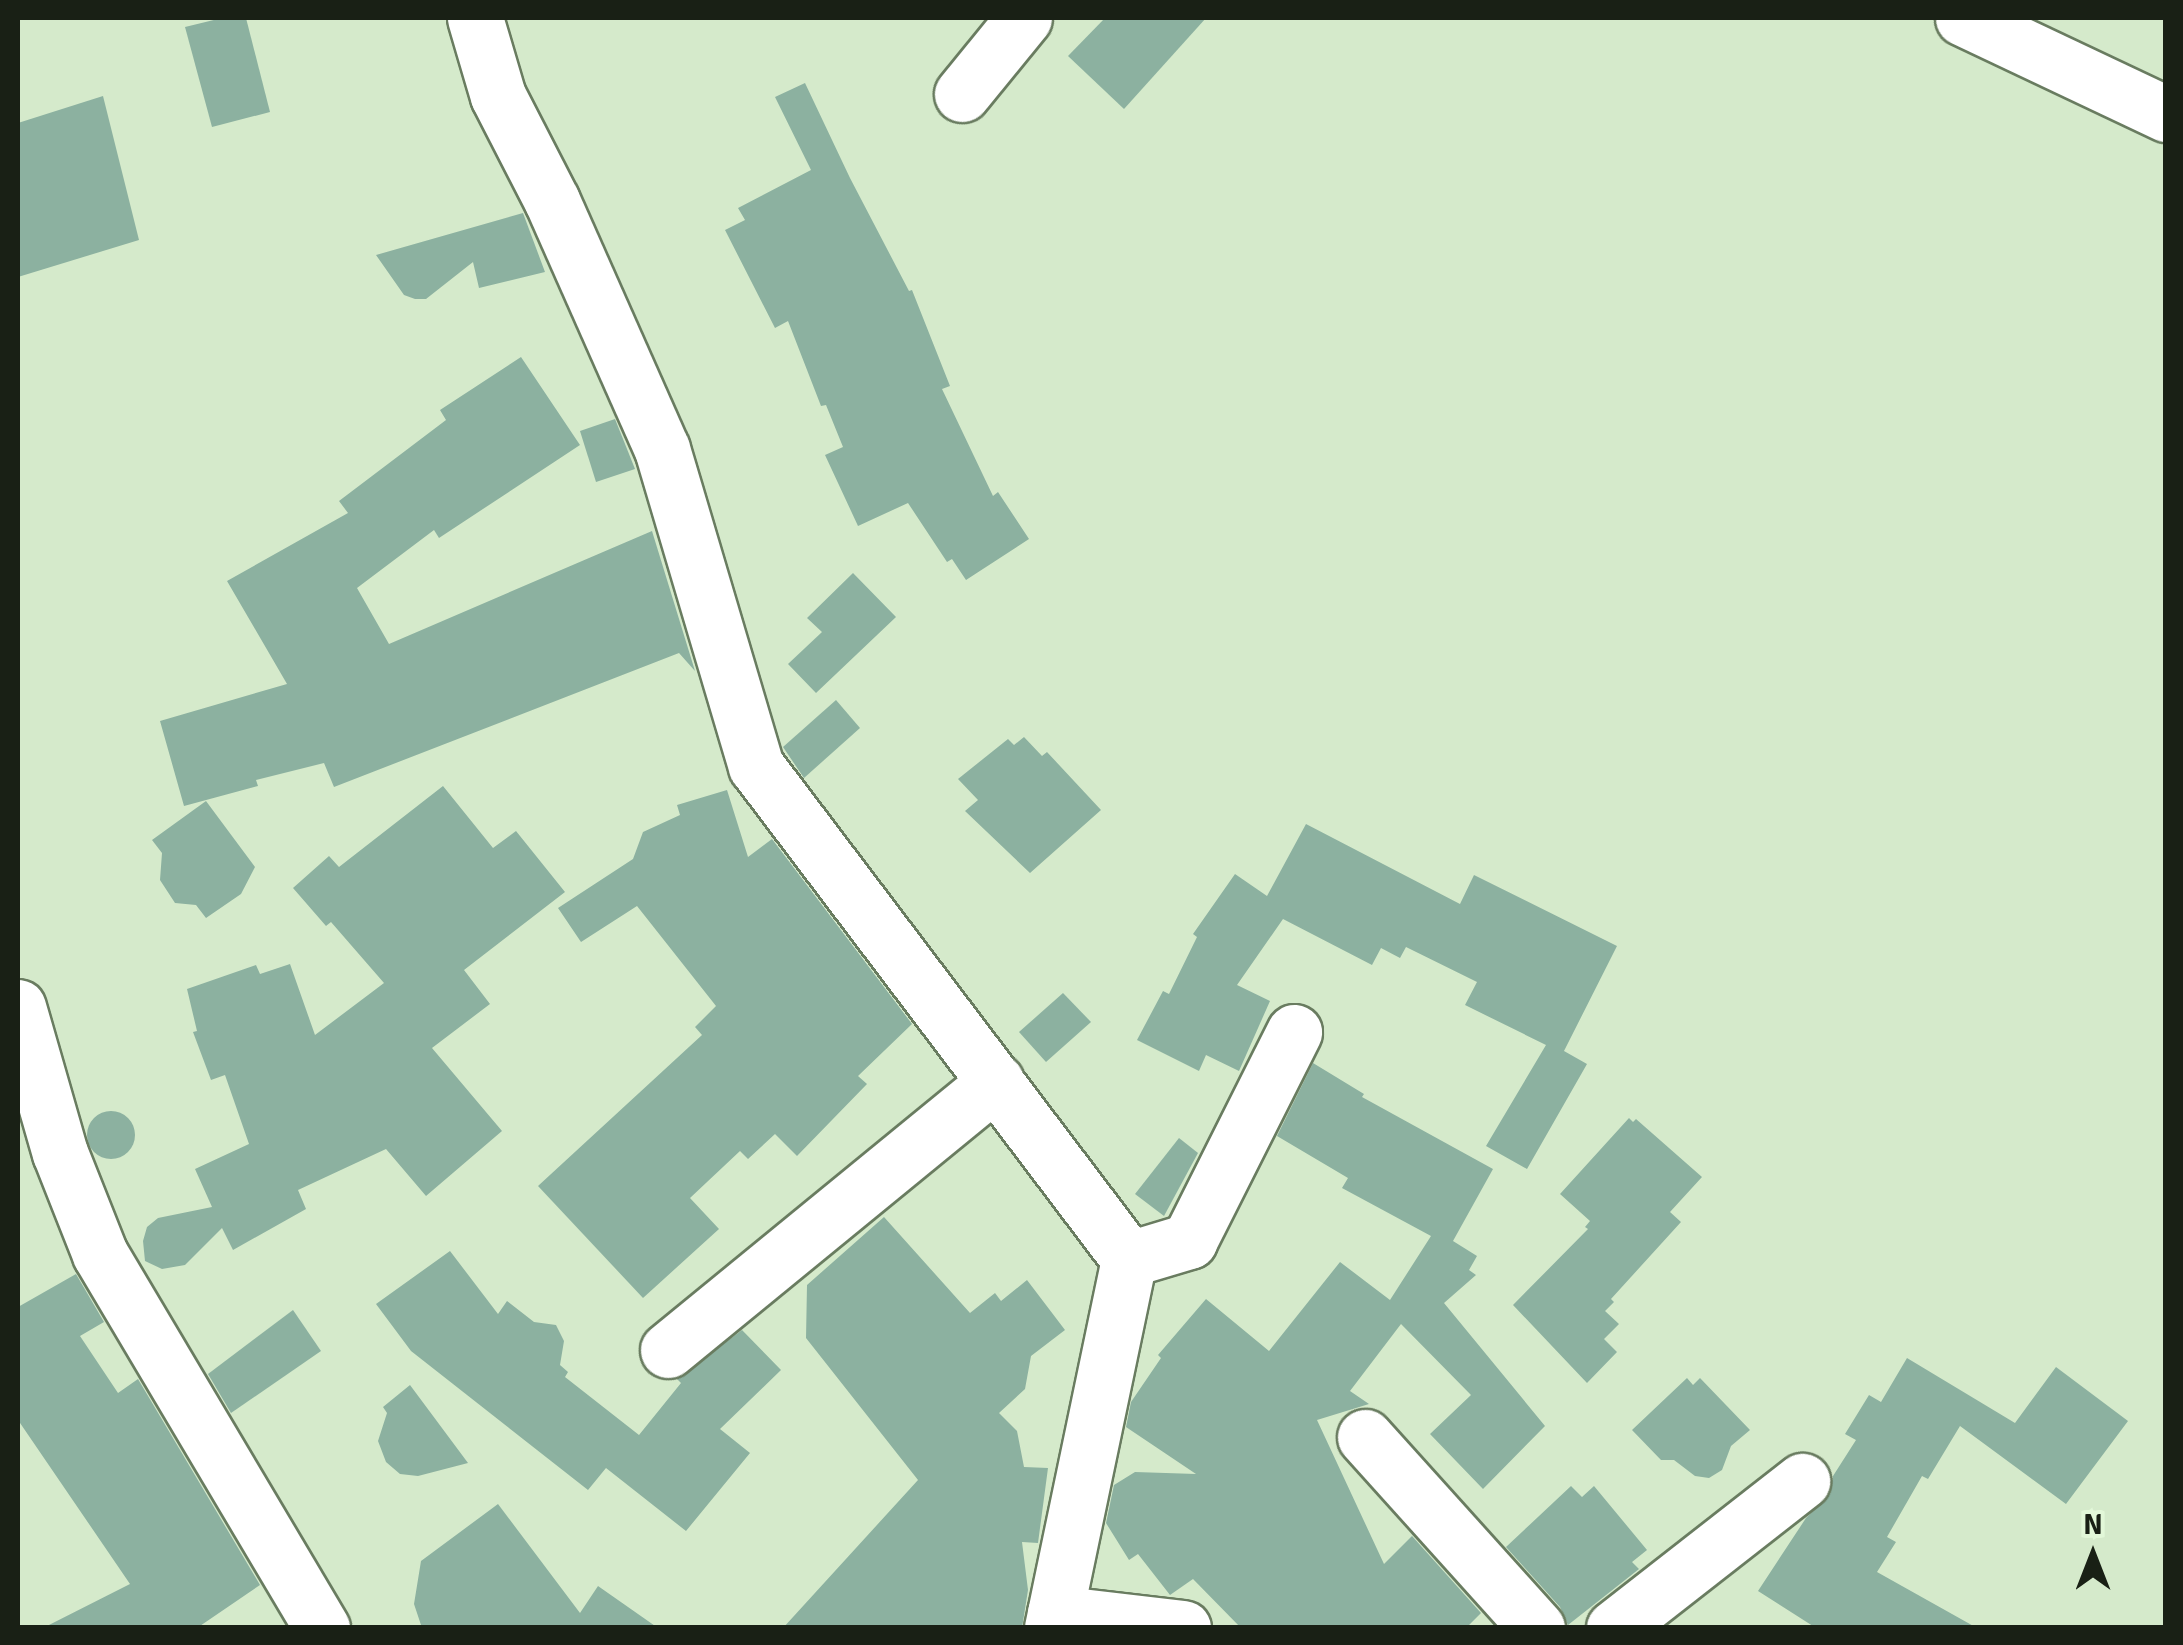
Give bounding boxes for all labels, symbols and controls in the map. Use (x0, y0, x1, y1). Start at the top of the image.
north arrow (2043, 1505, 2143, 1605)
text: N (2083, 1508, 2103, 1542)

